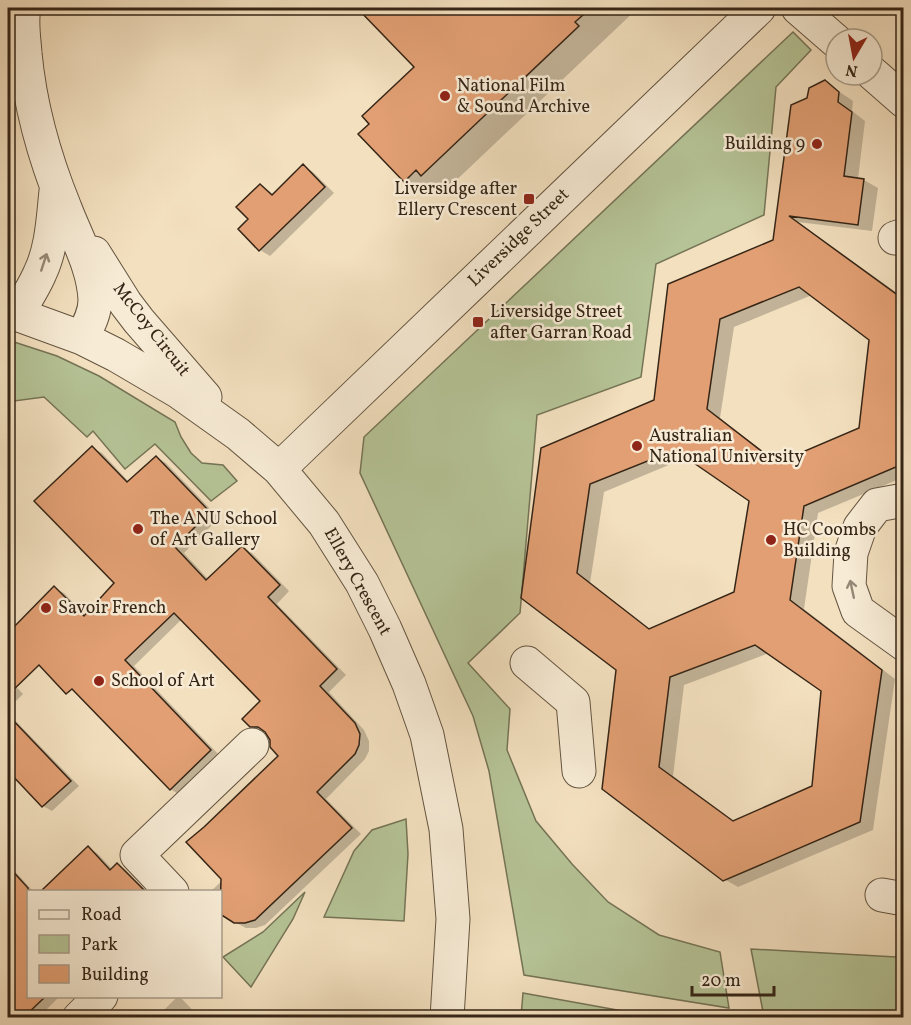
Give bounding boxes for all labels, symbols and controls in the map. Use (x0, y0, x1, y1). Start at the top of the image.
north arrow (824, 27, 884, 87)
text: N (844, 58, 859, 82)
place label: National Film & Sound Archive (457, 74, 590, 120)
marker: National Film & Sound Archive (438, 89, 452, 103)
place label: Building 9 (724, 132, 805, 157)
marker: Building 9 (810, 137, 824, 151)
place label: Liversidge after Ellery Crescent (394, 177, 517, 223)
street label: Liversidge Street (463, 183, 575, 293)
marker: Liversidge after Ellery Crescent (522, 192, 536, 206)
one-way arrow (39, 253, 50, 272)
street label: McCoy Circuit (106, 278, 196, 382)
place label: Liversidge Street after Garran Road (490, 300, 632, 346)
marker: Liversidge Street after Garran Road (471, 315, 485, 329)
place label: Australian National University (649, 424, 804, 470)
marker: Australian National University (630, 439, 644, 453)
place label: The ANU School of Art Gallery (150, 507, 277, 553)
place label: HC Coombs Building (783, 518, 876, 564)
marker: The ANU School of Art Gallery (131, 522, 145, 536)
street label: Ellery Crescent (317, 524, 397, 640)
marker: HC Coombs Building (764, 533, 778, 547)
one-way arrow (845, 580, 857, 599)
place label: Savoir French (58, 596, 167, 621)
marker: Savoir French (39, 601, 53, 615)
place label: School of Art (111, 669, 215, 694)
marker: School of Art (92, 674, 106, 688)
legend (27, 890, 222, 998)
text: Road (81, 903, 122, 928)
text: Park (81, 933, 118, 958)
scale bar (692, 959, 774, 997)
text: Building (81, 963, 149, 988)
text: 20 m (701, 969, 741, 994)

